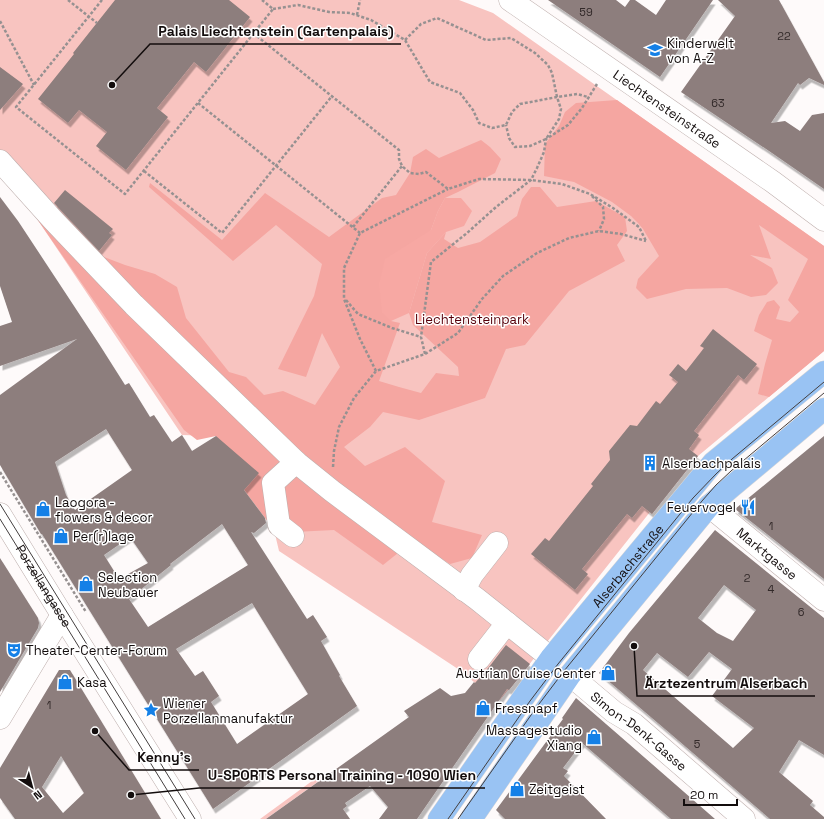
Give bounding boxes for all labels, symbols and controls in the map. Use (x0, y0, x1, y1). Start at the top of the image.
house number: 59 (579, 5, 593, 19)
callout: Palais Liechtenstein (Gartenpalais) (150, 18, 401, 44)
text: Palais Liechtenstein (Gartenpalais) (158, 22, 394, 40)
house number: 22 (777, 29, 791, 43)
place label: Kinderwelt von A-Z (667, 35, 734, 67)
school or university icon: Kinderwelt von A-Z (646, 41, 664, 59)
street label: Liechtensteinstraße (610, 66, 724, 152)
house number: 63 (711, 96, 725, 110)
park label: Liechtensteinpark (415, 311, 529, 328)
building icon: Alserbachpalais (641, 454, 659, 472)
place label: Alserbachpalais (662, 455, 761, 472)
place label: Laogora - flowers & decor (55, 494, 153, 526)
restaurant icon: Feuervogel (739, 498, 757, 516)
place label: Feuervogel (667, 499, 736, 516)
shop icon: Laogora - flowers & decor (34, 500, 52, 518)
house number: 1 (769, 519, 773, 533)
street label: Alserbachstraße (589, 521, 667, 611)
street label: Marktgasse (733, 524, 801, 584)
shop icon: Per(r)lage (52, 527, 70, 545)
place label: Per(r)lage (73, 528, 134, 545)
street label: Porzellangasse (12, 541, 75, 630)
place label: Selection Neubauer (98, 569, 159, 601)
house number: 2 (744, 571, 751, 585)
shop icon: Selection Neubauer (77, 575, 95, 593)
house number: 4 (768, 582, 775, 596)
house number: 6 (798, 605, 805, 619)
theatre icon: Theater-Center-Forum (5, 641, 23, 659)
place label: Theater-Center-Forum (26, 642, 167, 659)
shop icon: Austrian Cruise Center (599, 664, 617, 682)
place label: Austrian Cruise Center (456, 665, 596, 682)
callout: Ärztezentrum Alserbach (637, 670, 815, 696)
shop icon: Kasa (56, 673, 74, 691)
place label: Kasa (77, 674, 107, 691)
text: Ärztezentrum Alserbach (645, 674, 807, 692)
street label: Simon-Denk-Gasse (587, 688, 690, 775)
place label: Wiener Porzellanmanufaktur (163, 695, 293, 727)
house number: 1 (47, 698, 51, 712)
shop icon: Fressnapf (474, 699, 492, 717)
place label: Fressnapf (495, 700, 558, 717)
place icon: Wiener Porzellanmanufaktur (142, 701, 160, 719)
place label: Massagestudio Xiang (486, 722, 582, 754)
shop icon: Massagestudio Xiang (585, 728, 603, 746)
house number: 5 (694, 737, 701, 751)
callout: Kenny's (129, 744, 199, 770)
text: Kenny's (137, 748, 191, 766)
callout: U-SPORTS Personal Training - 1090 Wien (199, 762, 485, 788)
text: U-SPORTS Personal Training - 1090 Wien (208, 766, 476, 784)
north arrow (12, 767, 52, 807)
shop icon: Zeitgeist (508, 780, 526, 798)
place label: Zeitgeist (529, 781, 585, 798)
scale bar (684, 781, 737, 807)
text: N (31, 787, 45, 803)
text: 20 m (690, 787, 718, 803)

